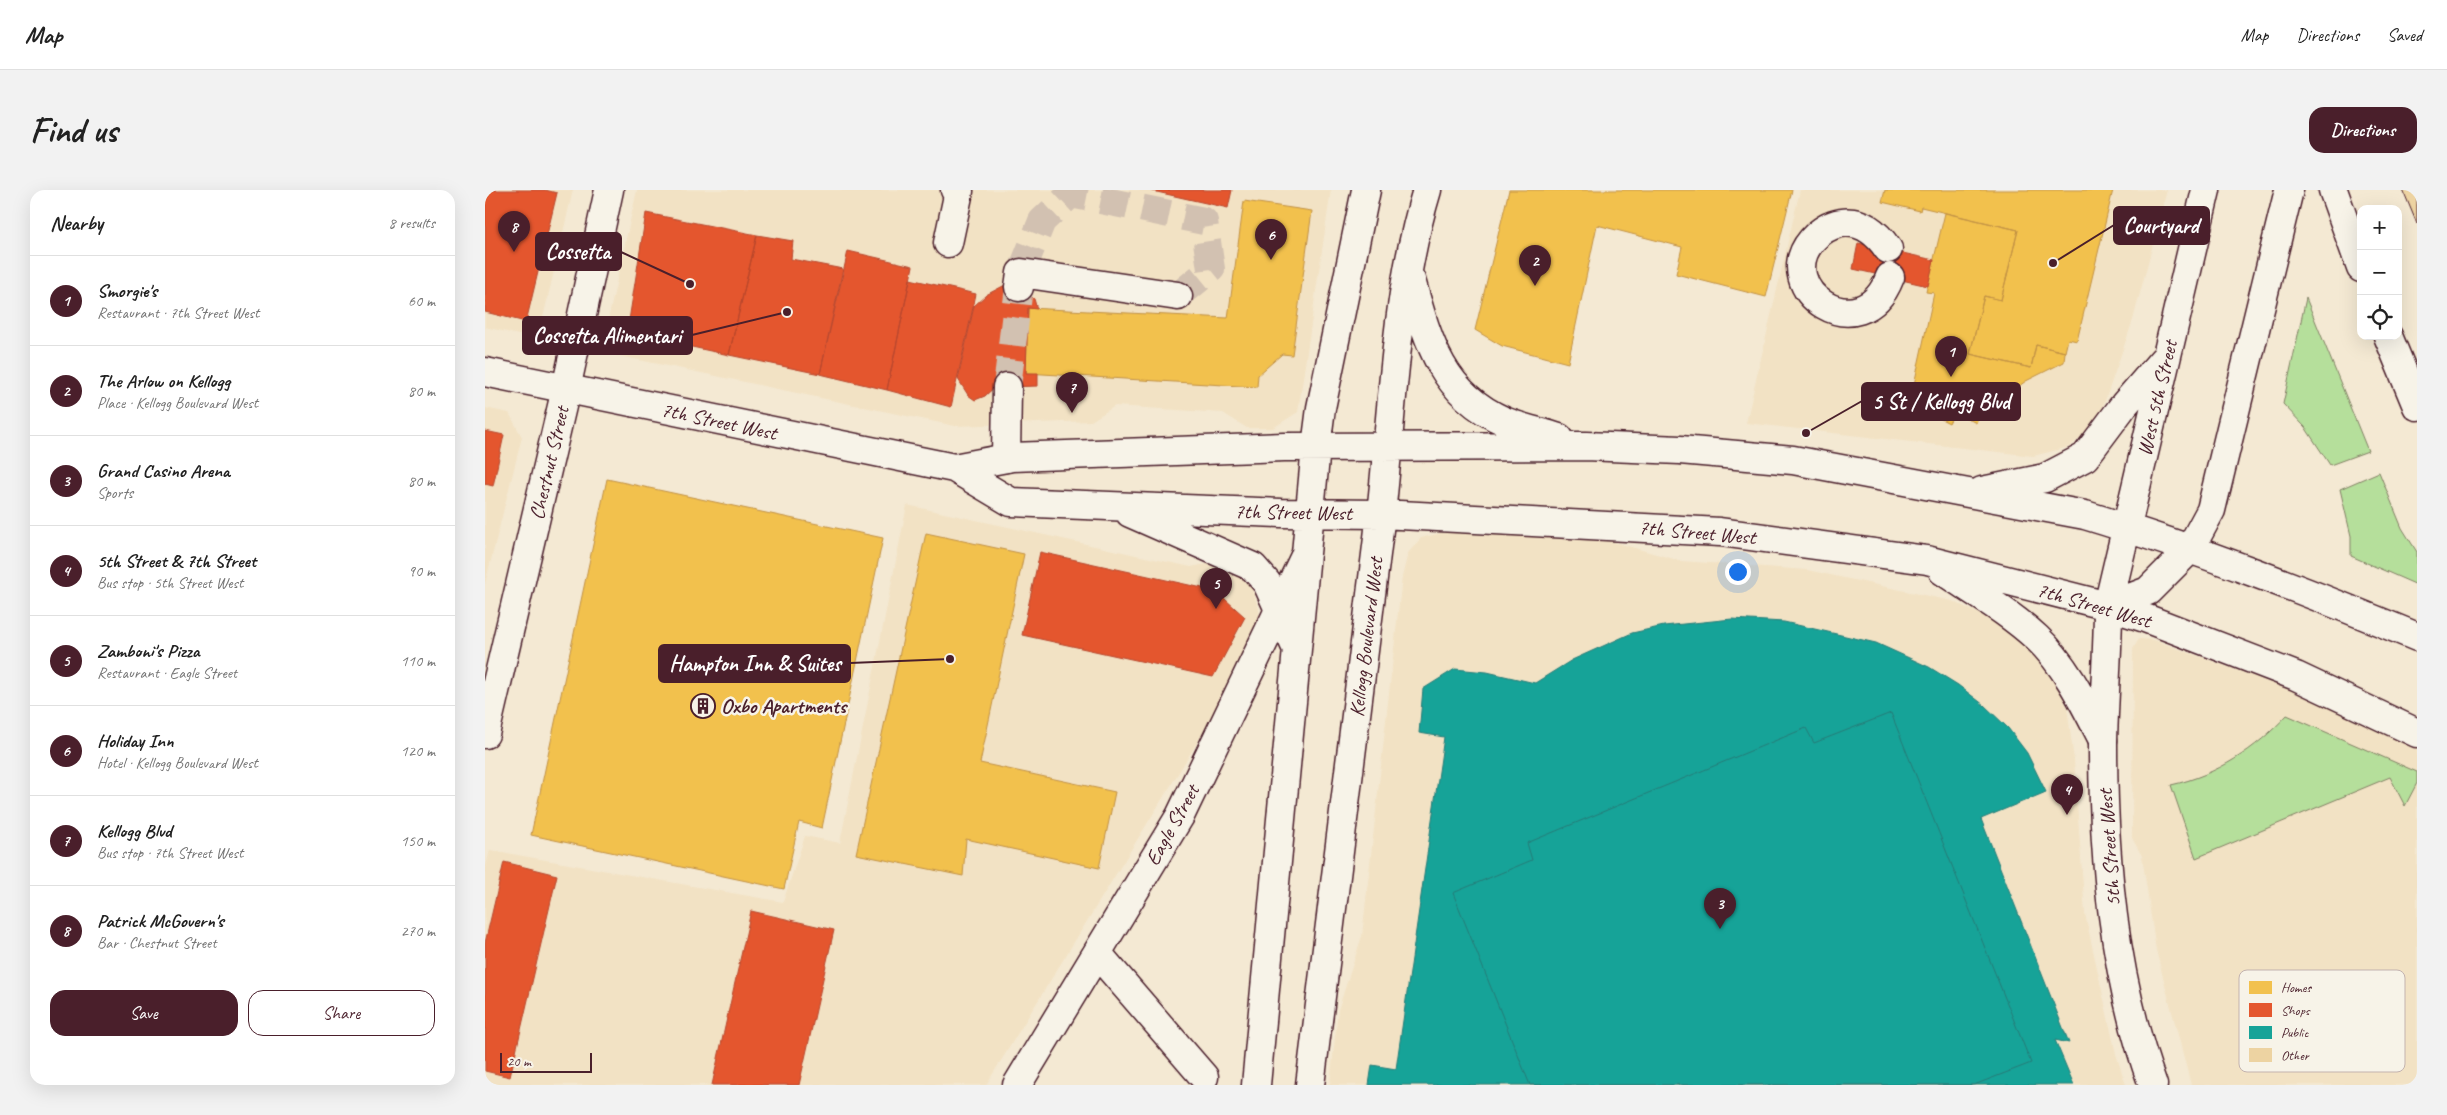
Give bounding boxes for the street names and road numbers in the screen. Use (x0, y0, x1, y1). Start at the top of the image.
street label: West 5th Street (2131, 336, 2183, 458)
street label: 7th Street West (659, 396, 781, 446)
street label: Chestnut Street (523, 402, 575, 522)
street label: 7th Street West (1234, 498, 1354, 526)
street label: 7th Street West (1637, 514, 1759, 550)
street label: Kellogg Boulevard West (1343, 554, 1389, 718)
street label: 7th Street West (2034, 576, 2156, 634)
street label: Eagle Street (1139, 778, 1206, 870)
street label: 5th Street West (2092, 786, 2126, 908)

